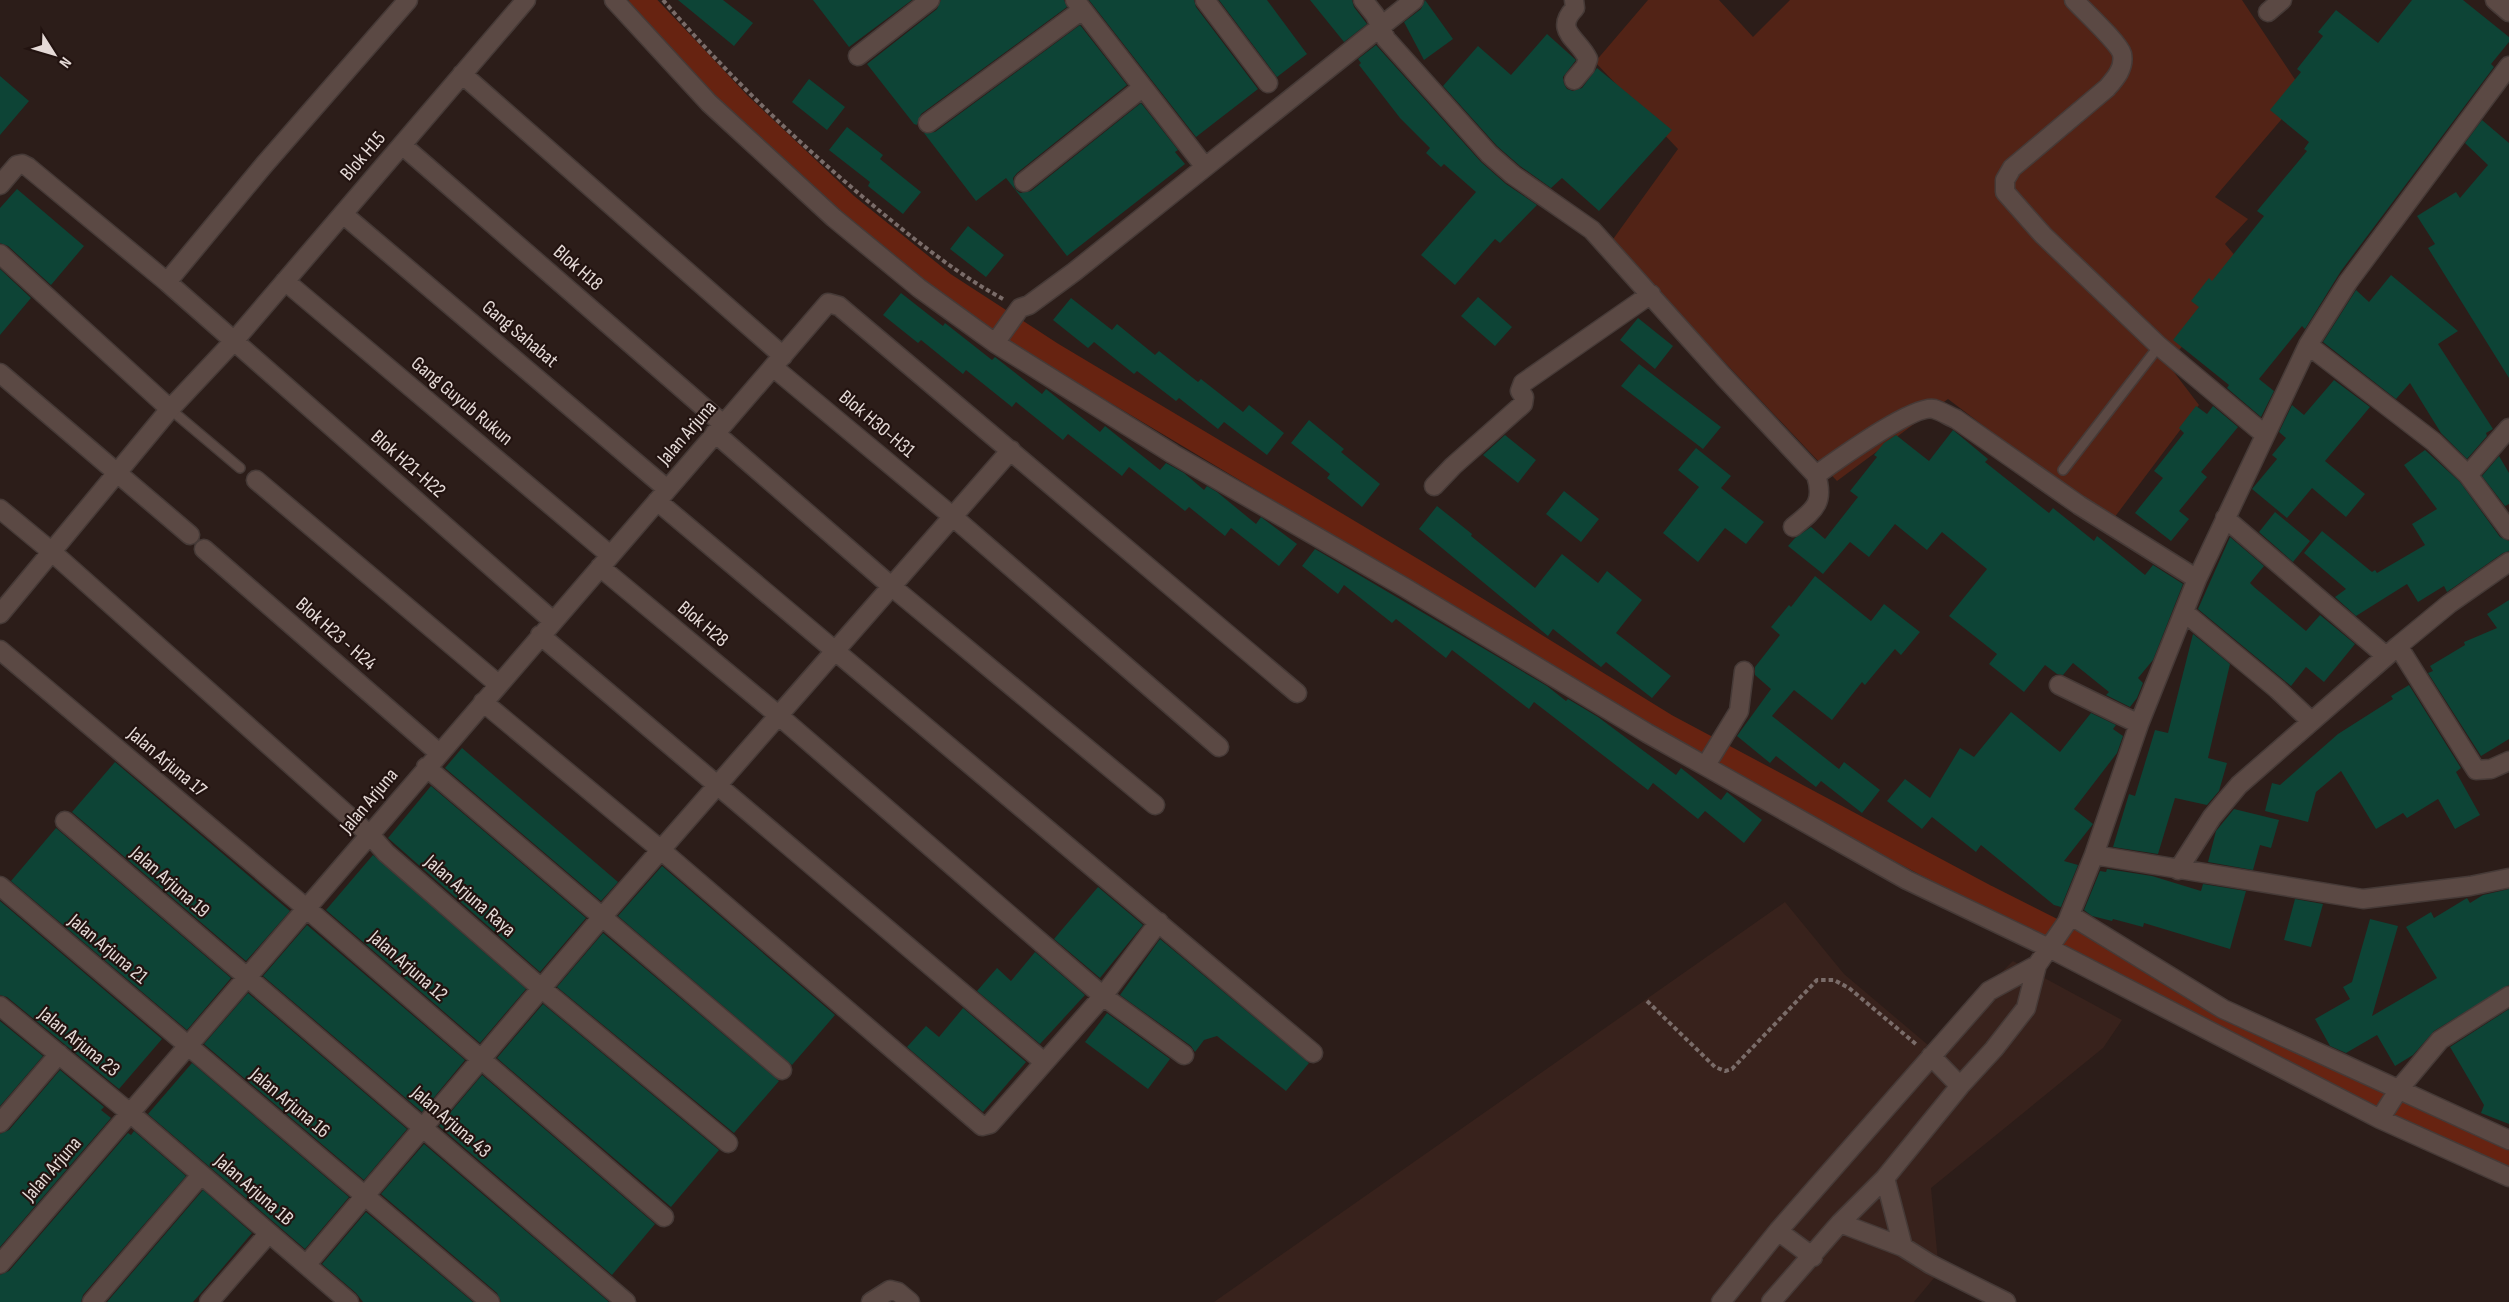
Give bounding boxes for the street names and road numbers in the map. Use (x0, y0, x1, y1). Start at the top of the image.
street label: Blok H15 (335, 127, 391, 185)
street label: Blok H18 (548, 240, 608, 296)
street label: Gang Sahabat (477, 295, 563, 373)
street label: Gang Guyub Rukun (406, 352, 518, 450)
street label: Blok H30-H31 (834, 385, 920, 463)
street label: Jalan Arjuna (652, 396, 722, 471)
street label: Blok H21-H22 (366, 425, 450, 503)
street label: Blok H23 - H24 (291, 592, 381, 676)
street label: Blok H28 (673, 596, 733, 652)
street label: Jalan Arjuna 17 (122, 721, 211, 802)
street label: Jalan Arjuna (334, 763, 403, 839)
street label: Jalan Arjuna 19 (125, 841, 214, 923)
street label: Jalan Arjuna Raya (419, 849, 520, 942)
street label: Jalan Arjuna 21 (63, 908, 153, 989)
street label: Jalan Arjuna 12 (363, 925, 452, 1007)
street label: Jalan Arjuna 23 (33, 1001, 125, 1082)
street label: Jalan Arjuna 16 (244, 1062, 335, 1143)
street label: Jalan Arjuna 43 (405, 1080, 496, 1163)
street label: Jalan Arjuna (17, 1132, 87, 1207)
street label: Jalan Arjuna 1B (209, 1148, 299, 1231)

